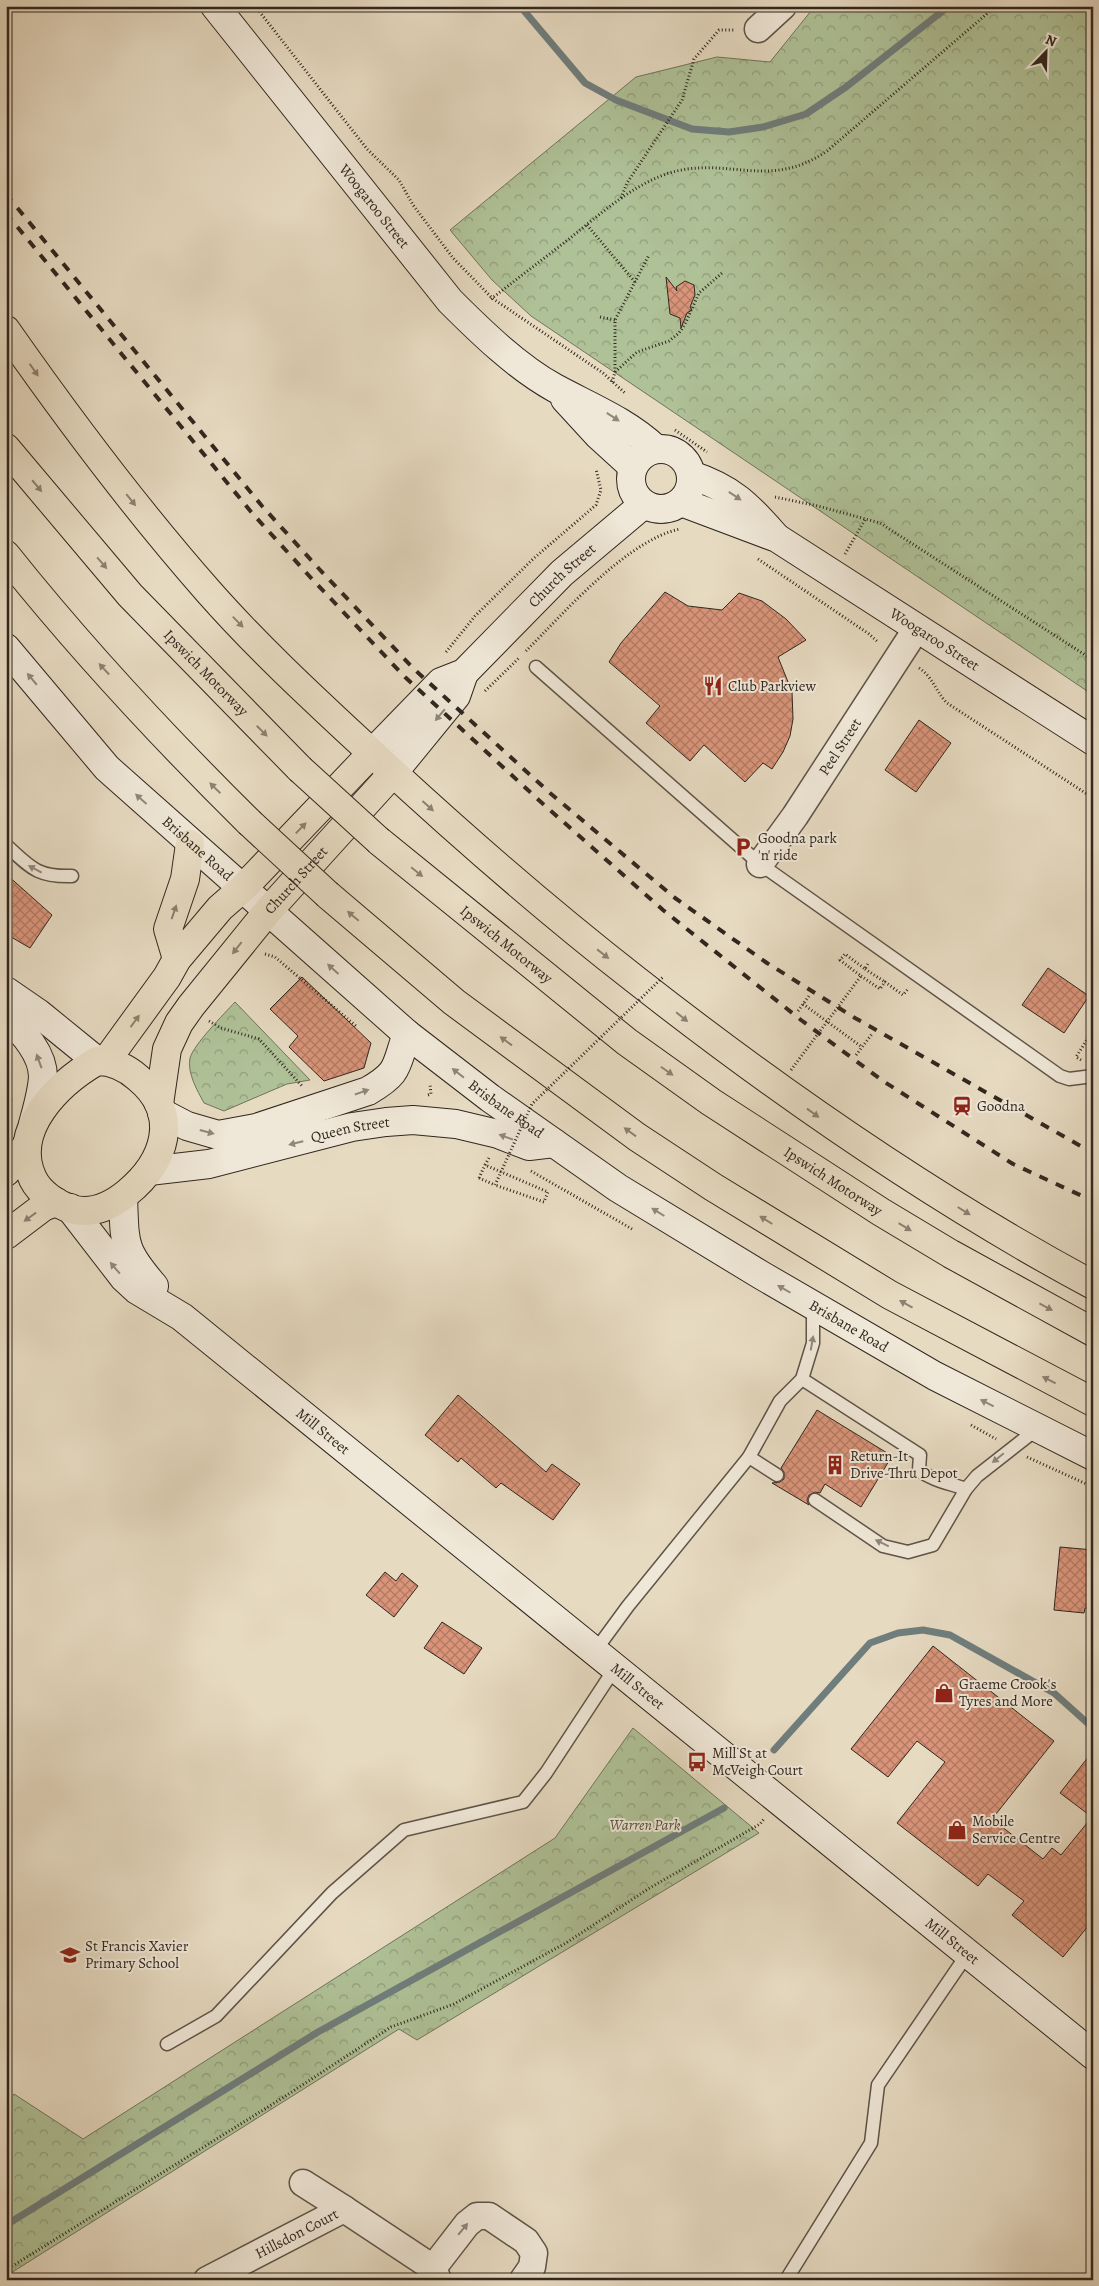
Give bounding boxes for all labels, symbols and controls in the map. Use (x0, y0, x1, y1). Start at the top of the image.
north arrow (1022, 28, 1072, 78)
text: N (1042, 30, 1059, 51)
street label: Woogaroo Street (334, 159, 414, 253)
one-way arrow (29, 363, 39, 377)
one-way arrow (606, 413, 620, 422)
one-way arrow (31, 480, 42, 493)
one-way arrow (728, 491, 742, 501)
one-way arrow (126, 493, 137, 506)
street label: Church Street (524, 539, 600, 612)
one-way arrow (96, 556, 108, 568)
street label: Woogaroo Street (885, 603, 983, 676)
one-way arrow (232, 616, 244, 628)
street label: Ipswich Motorway (159, 625, 253, 721)
one-way arrow (98, 663, 110, 675)
one-way arrow (27, 672, 38, 685)
restaurant icon: Club Parkview (702, 675, 724, 697)
place label: Club Parkview (728, 676, 817, 696)
one-way arrow (434, 708, 446, 720)
street label: Peel Street (814, 714, 866, 779)
one-way arrow (255, 725, 267, 737)
one-way arrow (209, 782, 221, 794)
one-way arrow (136, 793, 148, 805)
one-way arrow (421, 800, 433, 812)
street label: Brisbane Road (158, 811, 238, 886)
one-way arrow (295, 822, 307, 834)
place label: Goodna park 'n' ride (758, 828, 838, 865)
parking icon: Goodna park 'n' ride (732, 836, 754, 858)
street label: Church Street (260, 842, 332, 918)
one-way arrow (28, 865, 43, 873)
one-way arrow (410, 867, 423, 878)
street label: Ipswich Motorway (456, 901, 557, 988)
one-way arrow (171, 905, 178, 920)
one-way arrow (347, 911, 360, 922)
one-way arrow (231, 941, 242, 954)
one-way arrow (596, 949, 610, 959)
one-way arrow (327, 963, 339, 975)
one-way arrow (675, 1011, 688, 1022)
one-way arrow (130, 1014, 140, 1028)
one-way arrow (499, 1036, 513, 1046)
one-way arrow (35, 1053, 43, 1068)
one-way arrow (660, 1065, 673, 1076)
one-way arrow (451, 1068, 465, 1078)
street label: Brisbane Road (464, 1075, 549, 1143)
one-way arrow (355, 1088, 370, 1096)
station icon: Goodna (951, 1095, 973, 1117)
place label: Goodna (977, 1096, 1025, 1116)
one-way arrow (806, 1108, 820, 1118)
street label: Queen Street (309, 1112, 390, 1147)
one-way arrow (623, 1127, 637, 1137)
one-way arrow (199, 1129, 214, 1137)
one-way arrow (499, 1133, 514, 1140)
one-way arrow (288, 1139, 303, 1147)
street label: Ipswich Motorway (780, 1142, 887, 1220)
one-way arrow (958, 1206, 971, 1215)
one-way arrow (651, 1207, 664, 1217)
one-way arrow (23, 1212, 37, 1222)
one-way arrow (760, 1216, 773, 1225)
one-way arrow (898, 1222, 911, 1231)
one-way arrow (109, 1262, 121, 1274)
one-way arrow (778, 1284, 791, 1293)
street label: Brisbane Road (805, 1295, 893, 1357)
one-way arrow (899, 1300, 913, 1308)
one-way arrow (1039, 1303, 1054, 1311)
one-way arrow (808, 1334, 816, 1350)
one-way arrow (1042, 1376, 1056, 1384)
one-way arrow (980, 1399, 994, 1407)
street label: Mill Street (292, 1403, 354, 1459)
place label: Return-It Drive-Thru Depot (850, 1446, 958, 1483)
one-way arrow (992, 1453, 1005, 1464)
building icon: Return-It Drive-Thru Depot (824, 1454, 846, 1476)
one-way arrow (875, 1539, 890, 1548)
street label: Mill Street (606, 1658, 669, 1714)
place label: Graeme Crook's Tyres and More (959, 1674, 1057, 1711)
shop icon: Graeme Crook's Tyres and More (933, 1682, 955, 1704)
place label: Mill St at McVeigh Court (712, 1743, 803, 1780)
bus stop icon: Mill St at McVeigh Court (686, 1751, 708, 1773)
place label: Mobile Service Centre (972, 1811, 1061, 1848)
park label: Warren Park (610, 1815, 681, 1835)
shop icon: Mobile Service Centre (946, 1819, 968, 1841)
street label: Mill Street (921, 1913, 984, 1969)
place label: St Francis Xavier Primary School (85, 1936, 189, 1973)
school or university icon: St Francis Xavier Primary School (59, 1944, 81, 1966)
street label: Hillsdon Court (252, 2204, 342, 2263)
one-way arrow (458, 2223, 469, 2236)

